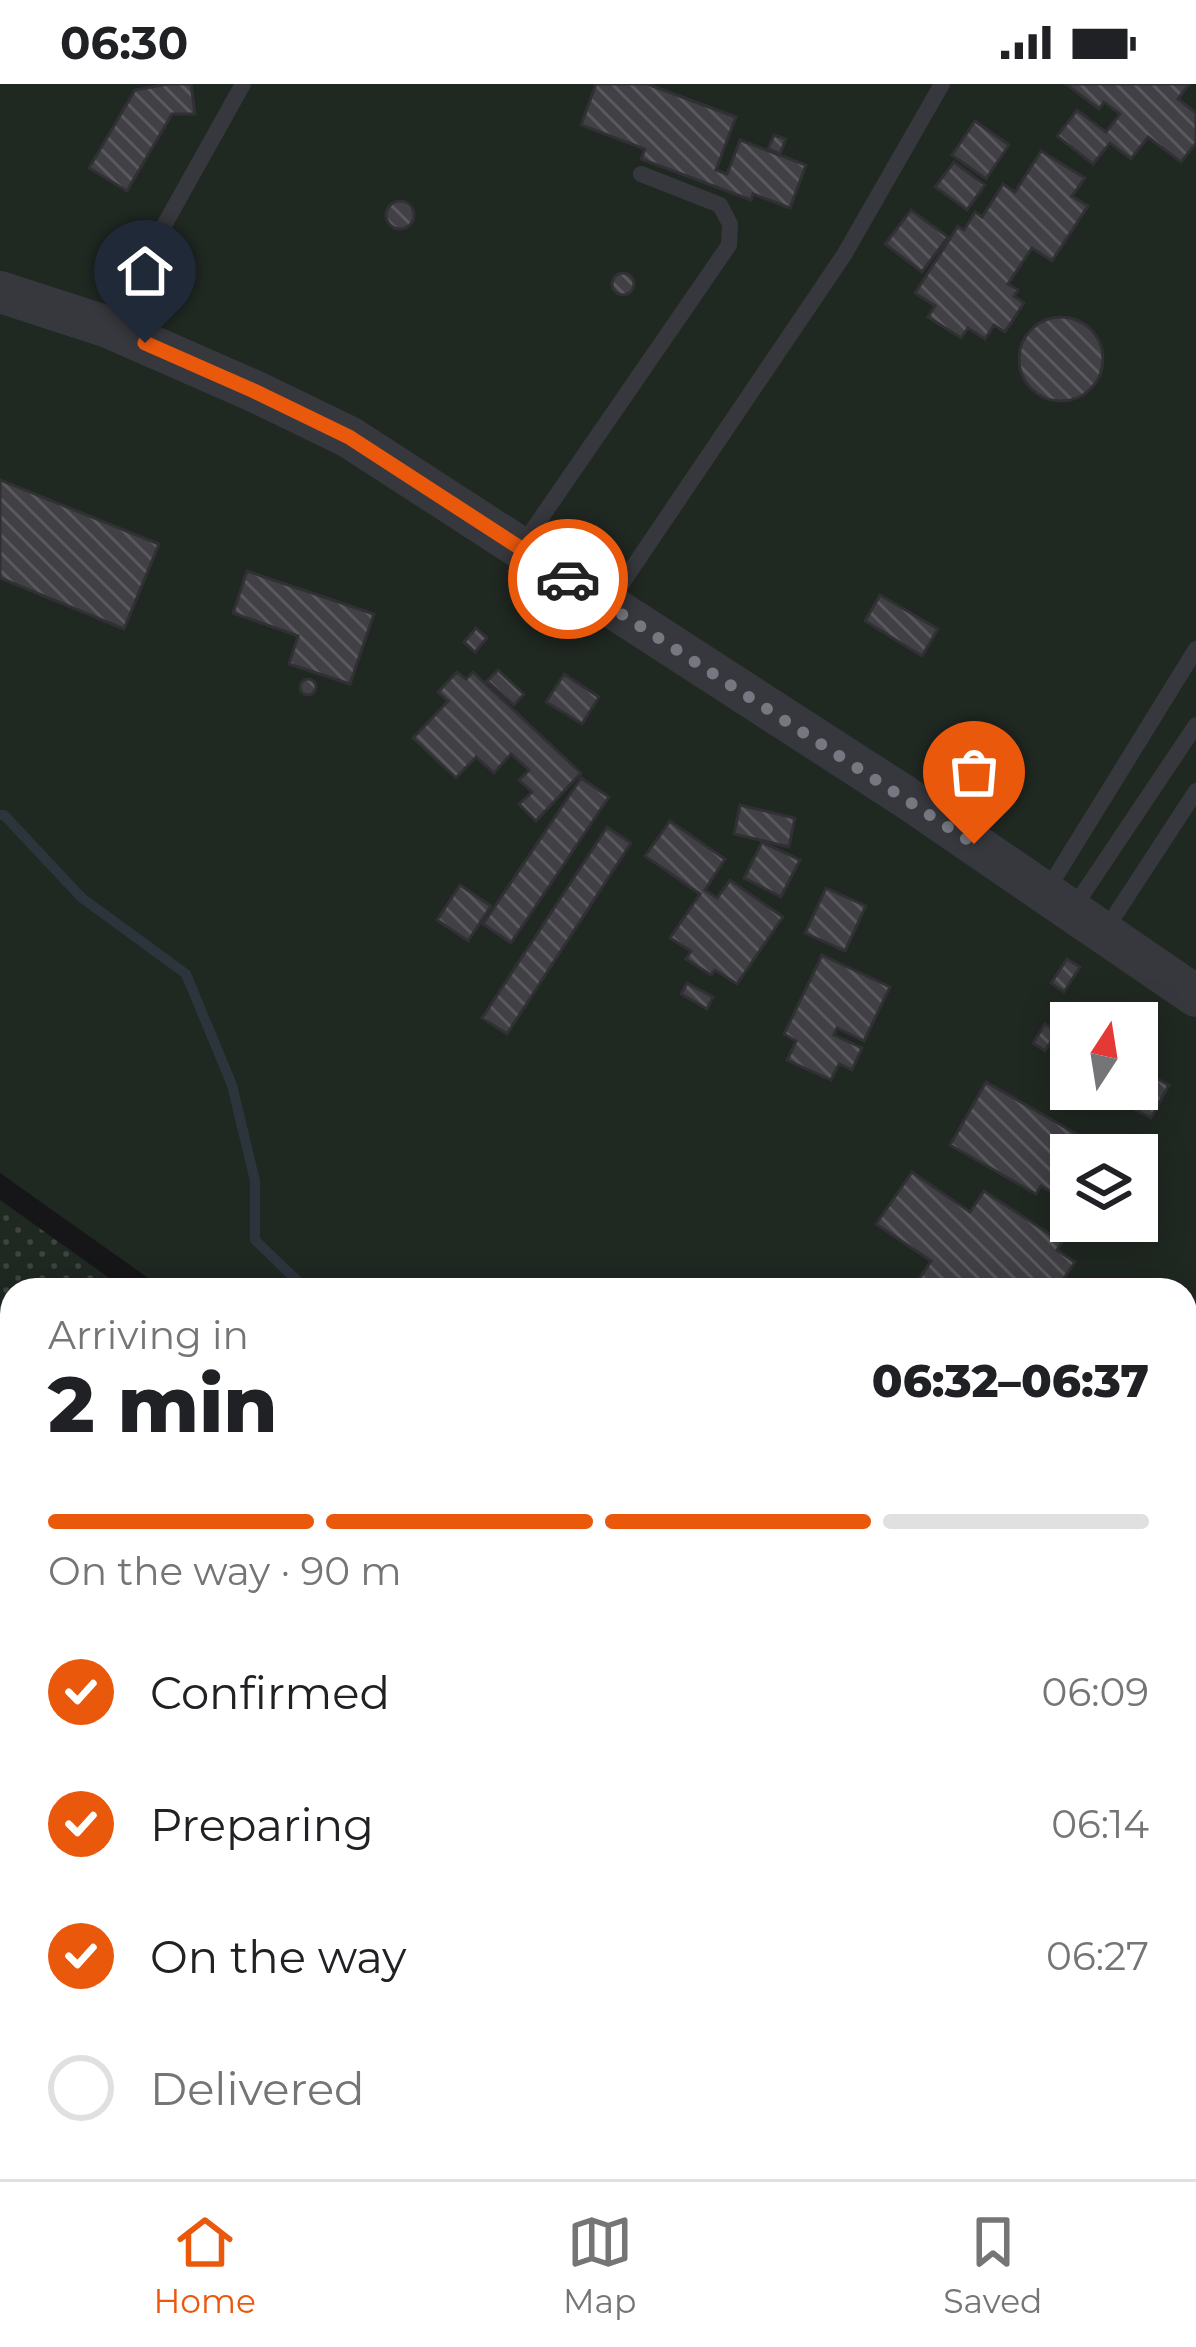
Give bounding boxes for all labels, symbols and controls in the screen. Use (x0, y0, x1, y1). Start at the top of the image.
text: 06:30 (60, 15, 188, 70)
pin (94, 220, 196, 343)
icon: home (112, 238, 178, 304)
courier (508, 519, 628, 639)
icon: car (535, 546, 601, 612)
pin (923, 721, 1025, 844)
icon: bag (941, 739, 1007, 805)
north arrow (1050, 1002, 1158, 1110)
map controls (1050, 1002, 1158, 1242)
button: layers (1050, 1134, 1158, 1242)
text: Arriving in (48, 1311, 249, 1359)
text: 06:32–06:37 (872, 1353, 1149, 1408)
text: 2 min (48, 1356, 278, 1452)
text: On the way · 90 m (48, 1547, 402, 1595)
icon: check (48, 1659, 114, 1725)
text: Confirmed (150, 1665, 390, 1720)
text: 06:09 (1042, 1668, 1149, 1716)
icon: check (48, 1791, 114, 1857)
text: Preparing (150, 1797, 374, 1852)
text: 06:14 (1051, 1800, 1149, 1848)
icon: check (48, 1923, 114, 1989)
text: On the way (150, 1929, 406, 1984)
text: 06:27 (1046, 1932, 1149, 1980)
text: Delivered (150, 2061, 365, 2116)
tab: Home (154, 2209, 256, 2321)
tab: Map (563, 2209, 636, 2321)
tab: Saved (943, 2209, 1042, 2321)

